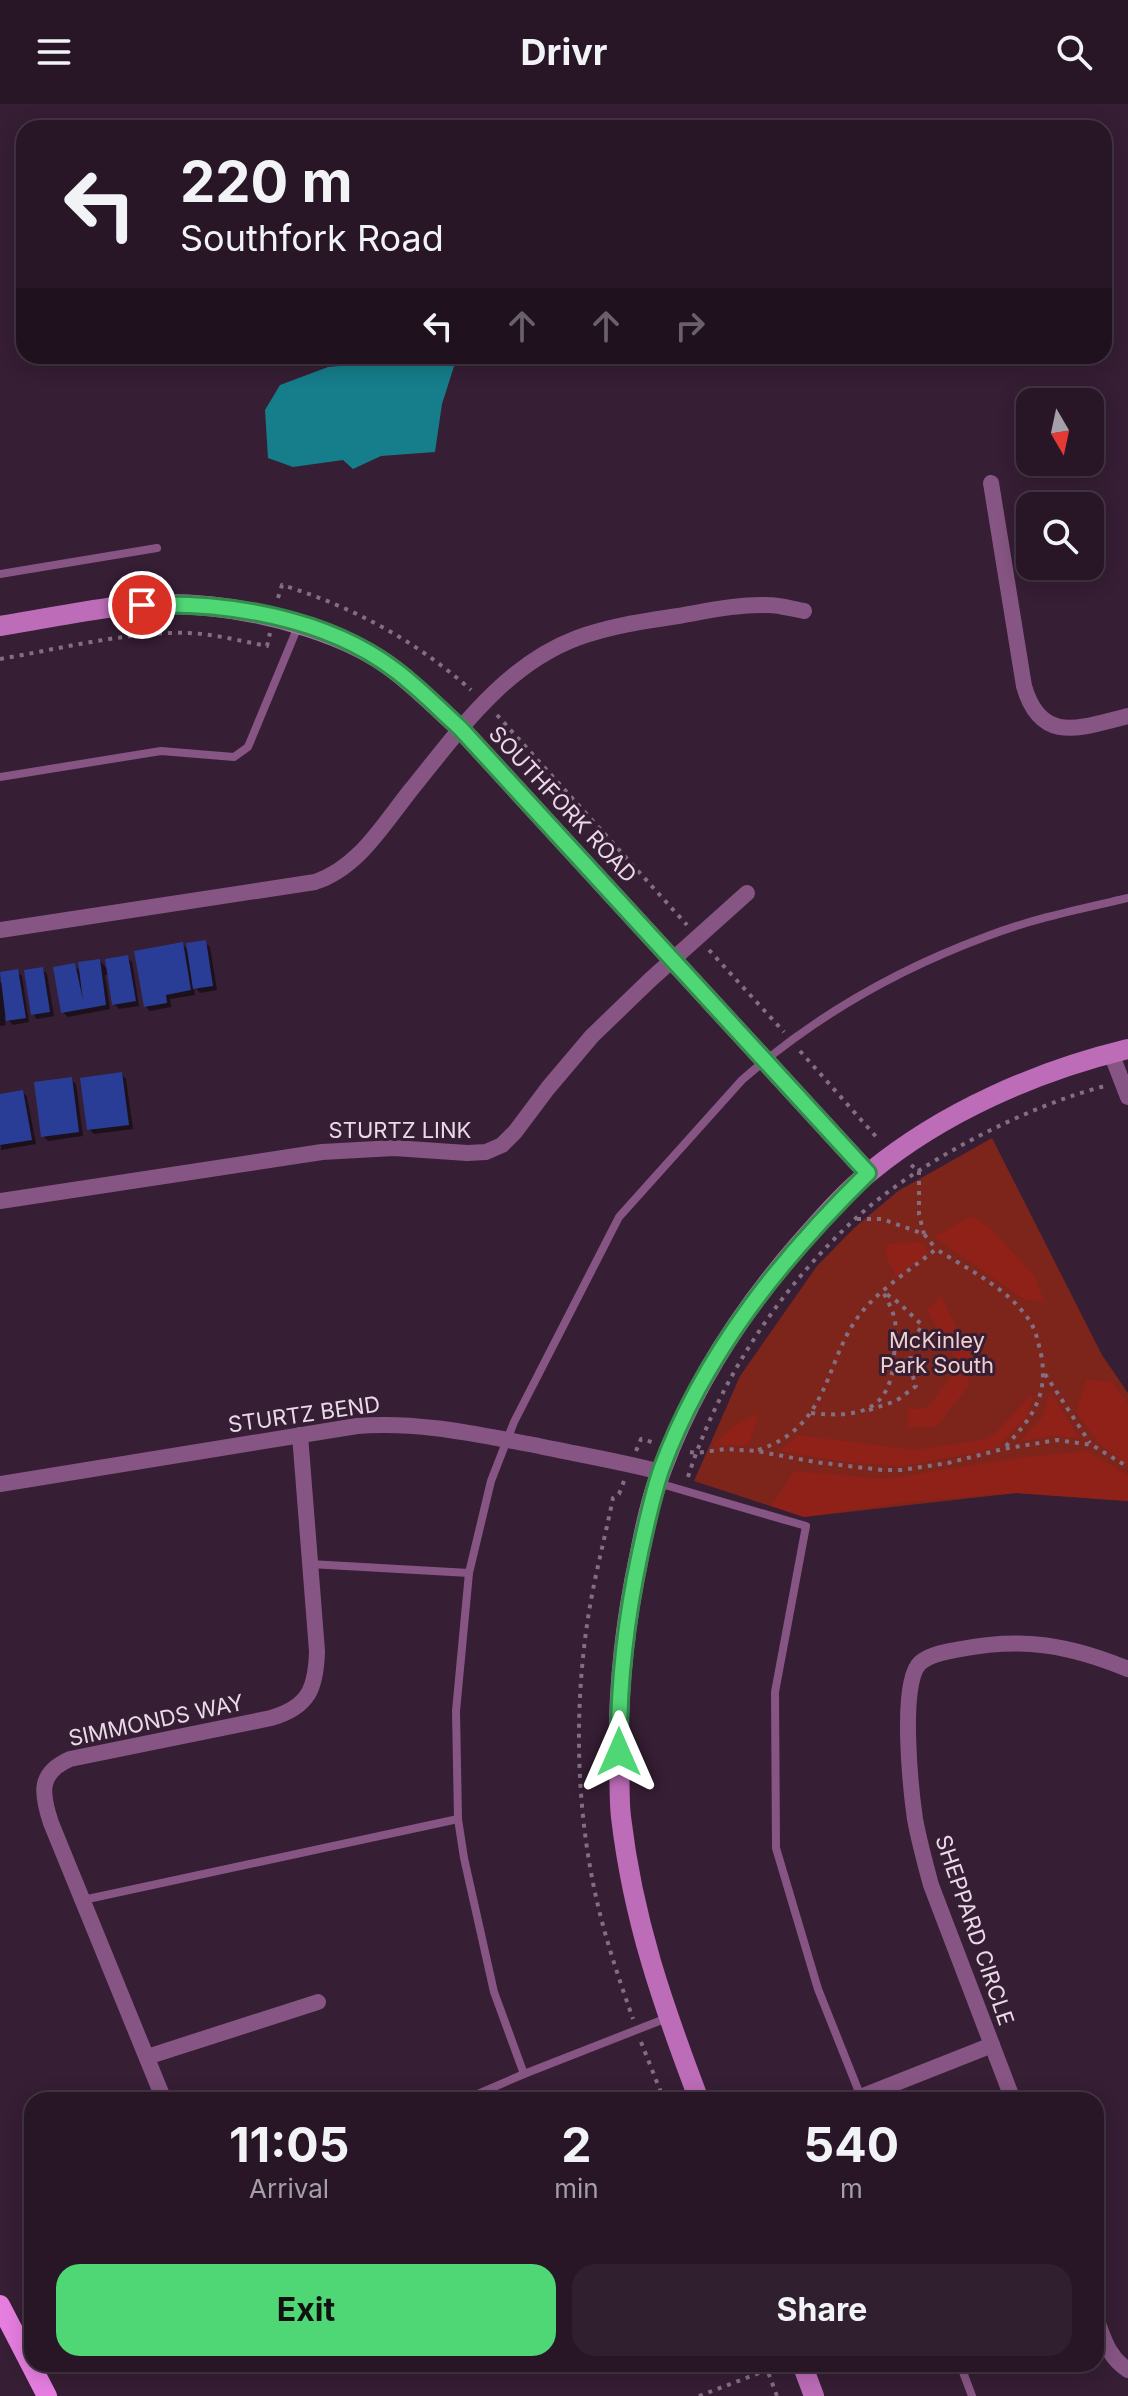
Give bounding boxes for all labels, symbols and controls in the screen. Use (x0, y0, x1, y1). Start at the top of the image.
icon: menu (32, 30, 76, 74)
text: Drivr (521, 30, 607, 74)
icon: search (1052, 30, 1096, 74)
text: 220 m (180, 148, 353, 216)
icon: left (48, 152, 152, 256)
text: Southfork Road (180, 216, 444, 260)
icon: left (416, 304, 460, 348)
icon: ahead (500, 304, 544, 348)
icon: ahead (584, 304, 628, 348)
icon: right (668, 304, 712, 348)
north arrow (1016, 388, 1104, 476)
map controls (1016, 388, 1104, 580)
button: search (1016, 492, 1104, 580)
pin (108, 571, 176, 639)
icon: arrive (120, 583, 164, 627)
street label: SOUTHFORK ROAD (484, 721, 642, 887)
street label: STURTZ LINK (329, 1117, 472, 1143)
park label: McKinley Park South (880, 1327, 994, 1378)
street label: STURTZ BEND (226, 1390, 382, 1438)
street label: SIMMONDS WAY (66, 1689, 246, 1751)
position arrow (577, 1710, 661, 1794)
street label: SHEPPARD CIRCLE (930, 1831, 1020, 2029)
text: 11:05 (229, 2115, 349, 2174)
text: 2 (561, 2115, 592, 2174)
text: 540 (804, 2115, 899, 2174)
text: Arrival (249, 2173, 329, 2204)
text: min (554, 2173, 599, 2204)
text: m (840, 2173, 863, 2204)
button: Exit (56, 2264, 556, 2356)
button: Share (572, 2264, 1072, 2356)

